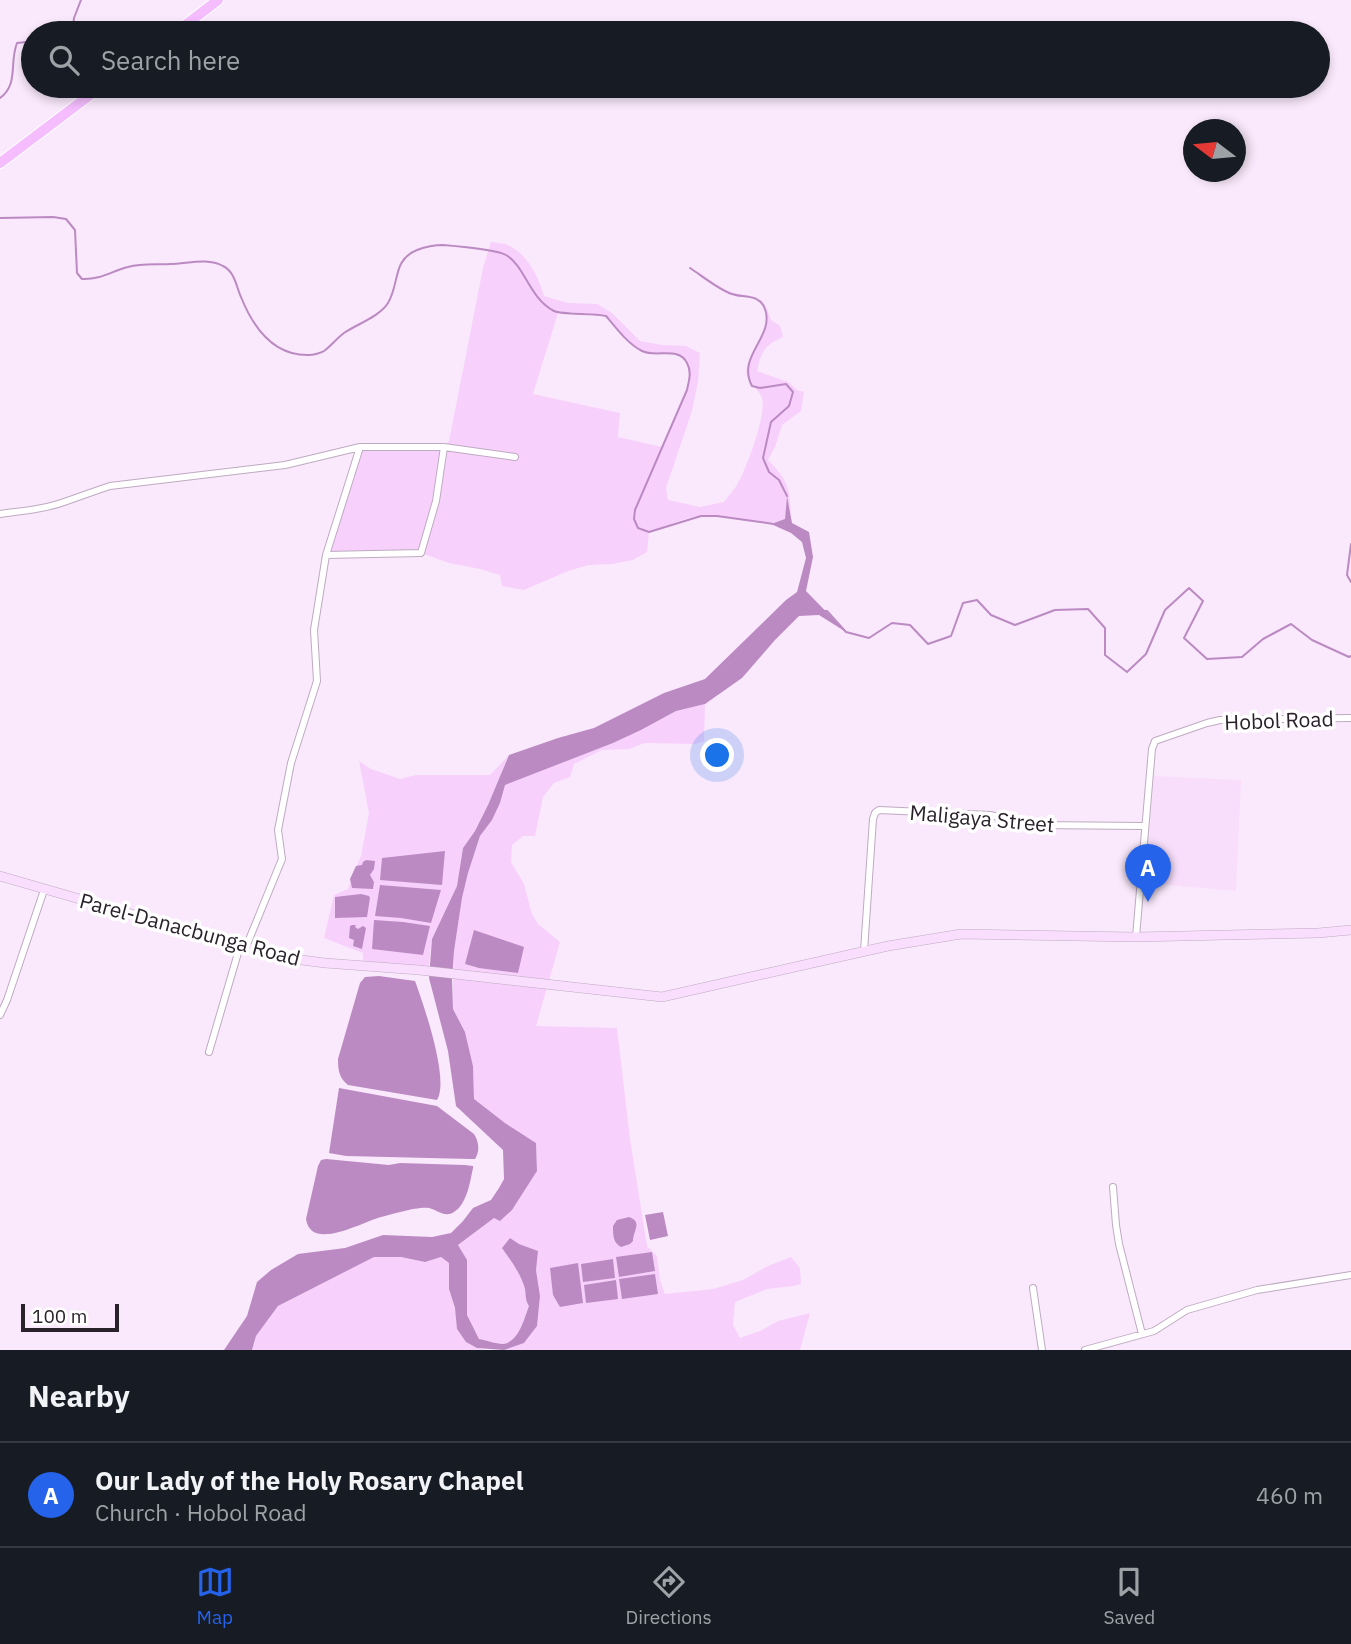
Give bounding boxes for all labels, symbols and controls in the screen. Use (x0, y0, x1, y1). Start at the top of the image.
search box (21, 21, 1330, 98)
icon: search (45, 41, 83, 79)
text: Search here (101, 43, 240, 77)
north arrow (1183, 119, 1246, 182)
street label: Hobol Road (1224, 704, 1334, 736)
your location (700, 738, 734, 772)
street label: Maligaya Street (908, 798, 1056, 838)
pin: A (1125, 844, 1171, 902)
street label: Parel-Danacbunga Road (77, 886, 303, 972)
scale bar (21, 1301, 119, 1333)
text: 100 m (32, 1304, 87, 1328)
text: Nearby (28, 1376, 130, 1415)
text: Our Lady of the Holy Rosary Chapel (95, 1463, 524, 1497)
text: A (43, 1480, 59, 1510)
text: 460 m (1256, 1480, 1323, 1510)
text: Church · Hobol Road (95, 1497, 307, 1527)
tab: Map (196, 1563, 234, 1629)
tab: Directions (625, 1563, 712, 1629)
tab: Saved (1104, 1563, 1155, 1629)

